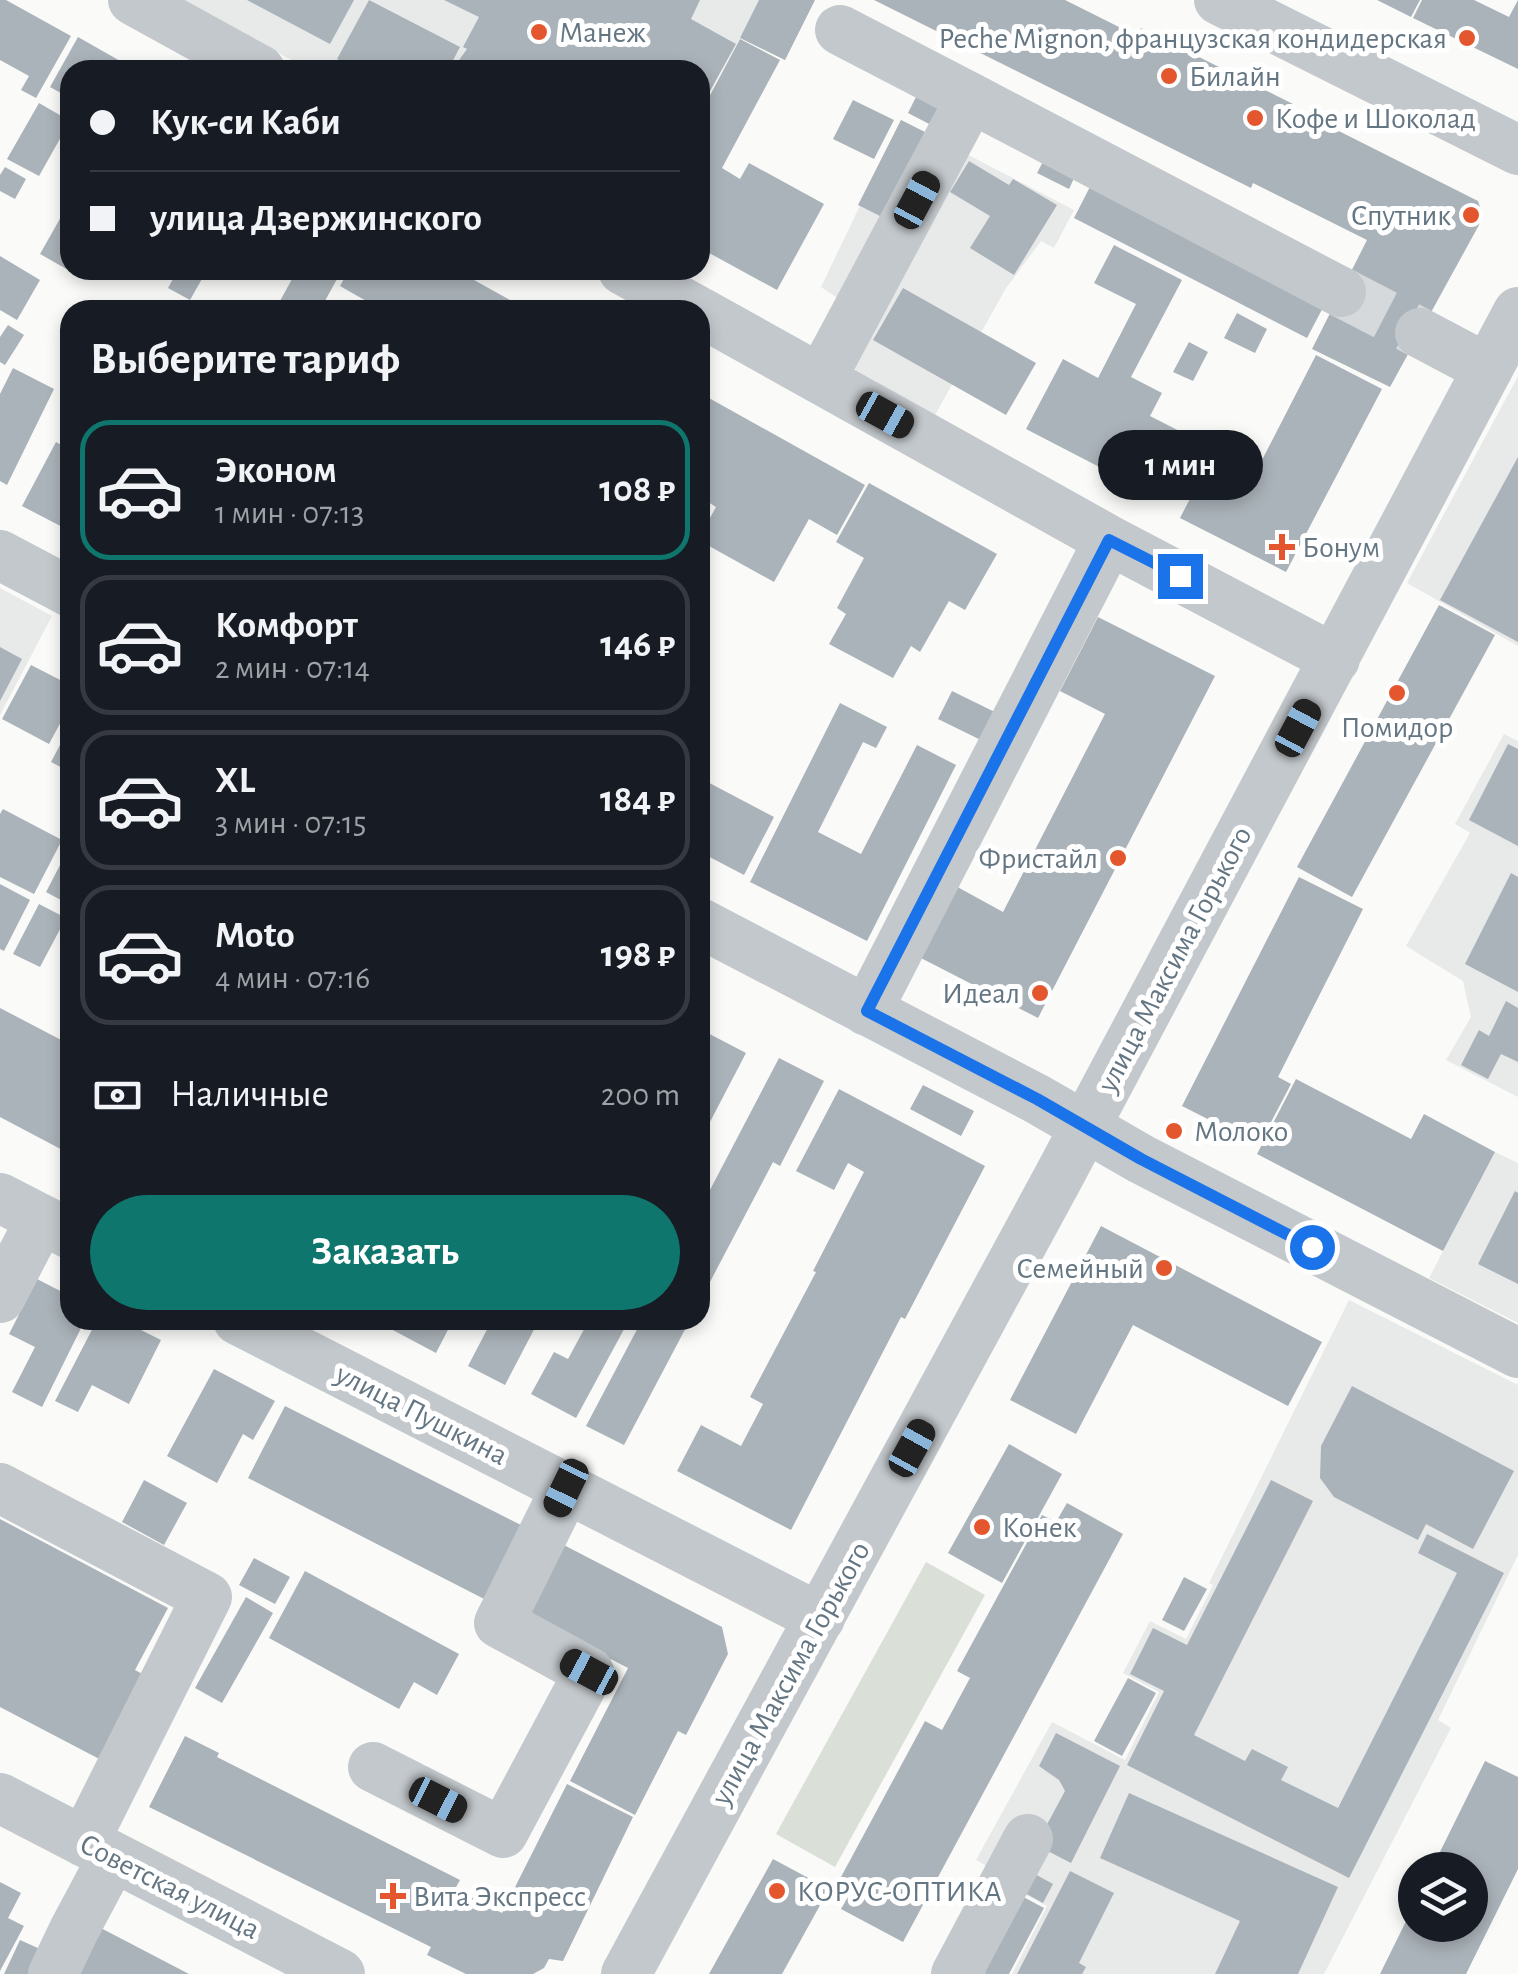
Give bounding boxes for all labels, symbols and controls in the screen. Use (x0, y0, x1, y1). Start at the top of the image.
place label: Манеж (559, 18, 646, 48)
marker: Манеж (528, 21, 550, 43)
place label: Peche Mignon, французская кондидерская (939, 24, 1447, 54)
marker: Peche Mignon, французская кондидерская (1456, 27, 1478, 49)
place label: Билайн (1189, 62, 1281, 92)
marker: Билайн (1158, 65, 1180, 87)
text: Кук-си Каби (150, 104, 341, 142)
place label: Кофе и Шоколад (1275, 104, 1476, 134)
marker: Кофе и Шоколад (1244, 107, 1266, 129)
car (890, 166, 944, 234)
text: улица Дзержинского (150, 200, 482, 238)
place label: Спутник (1351, 201, 1451, 231)
marker: Спутник (1460, 204, 1482, 226)
text: Выберите тариф (90, 337, 400, 382)
car (851, 387, 919, 443)
callout: 1 мин (1098, 431, 1262, 501)
icon: car (95, 445, 185, 535)
text: 1 мин (1145, 449, 1216, 481)
text: Эконом (215, 452, 337, 490)
text: 108 ₽ (599, 471, 675, 509)
text: 1 мин · 07:13 (215, 497, 364, 529)
place label: Бонум (1302, 533, 1380, 563)
marker: Бонум (1271, 536, 1293, 558)
route end (1158, 554, 1203, 599)
icon: car (95, 600, 185, 690)
text: Комфорт (215, 607, 358, 645)
text: 146 ₽ (600, 626, 675, 664)
text: 2 мин · 07:14 (215, 652, 370, 684)
marker: Помидор (1386, 682, 1408, 704)
car (1271, 694, 1325, 762)
place label: Помидор (1341, 713, 1453, 743)
icon: car (95, 755, 185, 845)
text: XL (215, 762, 255, 800)
text: 184 ₽ (600, 781, 675, 819)
text: 3 мин · 07:15 (215, 807, 366, 839)
street label: улица Максима Горького (1092, 822, 1258, 1098)
place label: Фристайл (979, 844, 1098, 874)
marker: Фристайл (1107, 847, 1129, 869)
icon: car (95, 910, 185, 1000)
text: Moto (215, 917, 295, 955)
text: 198 ₽ (601, 936, 675, 974)
text: 4 мин · 07:16 (215, 962, 370, 994)
place label: Идеал (942, 979, 1020, 1009)
marker: Идеал (1029, 982, 1051, 1004)
icon: cash (90, 1068, 145, 1123)
text: Наличные (170, 1076, 329, 1114)
text: 200 m (601, 1079, 680, 1111)
place label: Молоко (1194, 1117, 1288, 1147)
marker: Молоко (1163, 1120, 1185, 1142)
button: Заказать (90, 1195, 680, 1310)
route start (1290, 1225, 1335, 1270)
place label: Семейный (1016, 1254, 1144, 1284)
marker: Семейный (1153, 1257, 1175, 1279)
street label: улица Пушкина (330, 1358, 512, 1471)
car (884, 1414, 940, 1482)
car (539, 1454, 593, 1522)
place label: Конек (1002, 1513, 1077, 1543)
marker: Конек (971, 1516, 993, 1538)
street label: улица Максима Горького (706, 1537, 876, 1811)
car (555, 1645, 623, 1699)
car (404, 1773, 472, 1827)
street label: Советская улица (75, 1829, 264, 1945)
map controls (1398, 1852, 1488, 1942)
button: layers (1398, 1852, 1488, 1942)
place label: КОРУС-ОПТИКА (797, 1877, 1002, 1907)
marker: КОРУС-ОПТИКА (766, 1880, 788, 1902)
place label: Вита Экспресс (413, 1882, 586, 1912)
marker: Вита Экспресс (382, 1885, 404, 1907)

